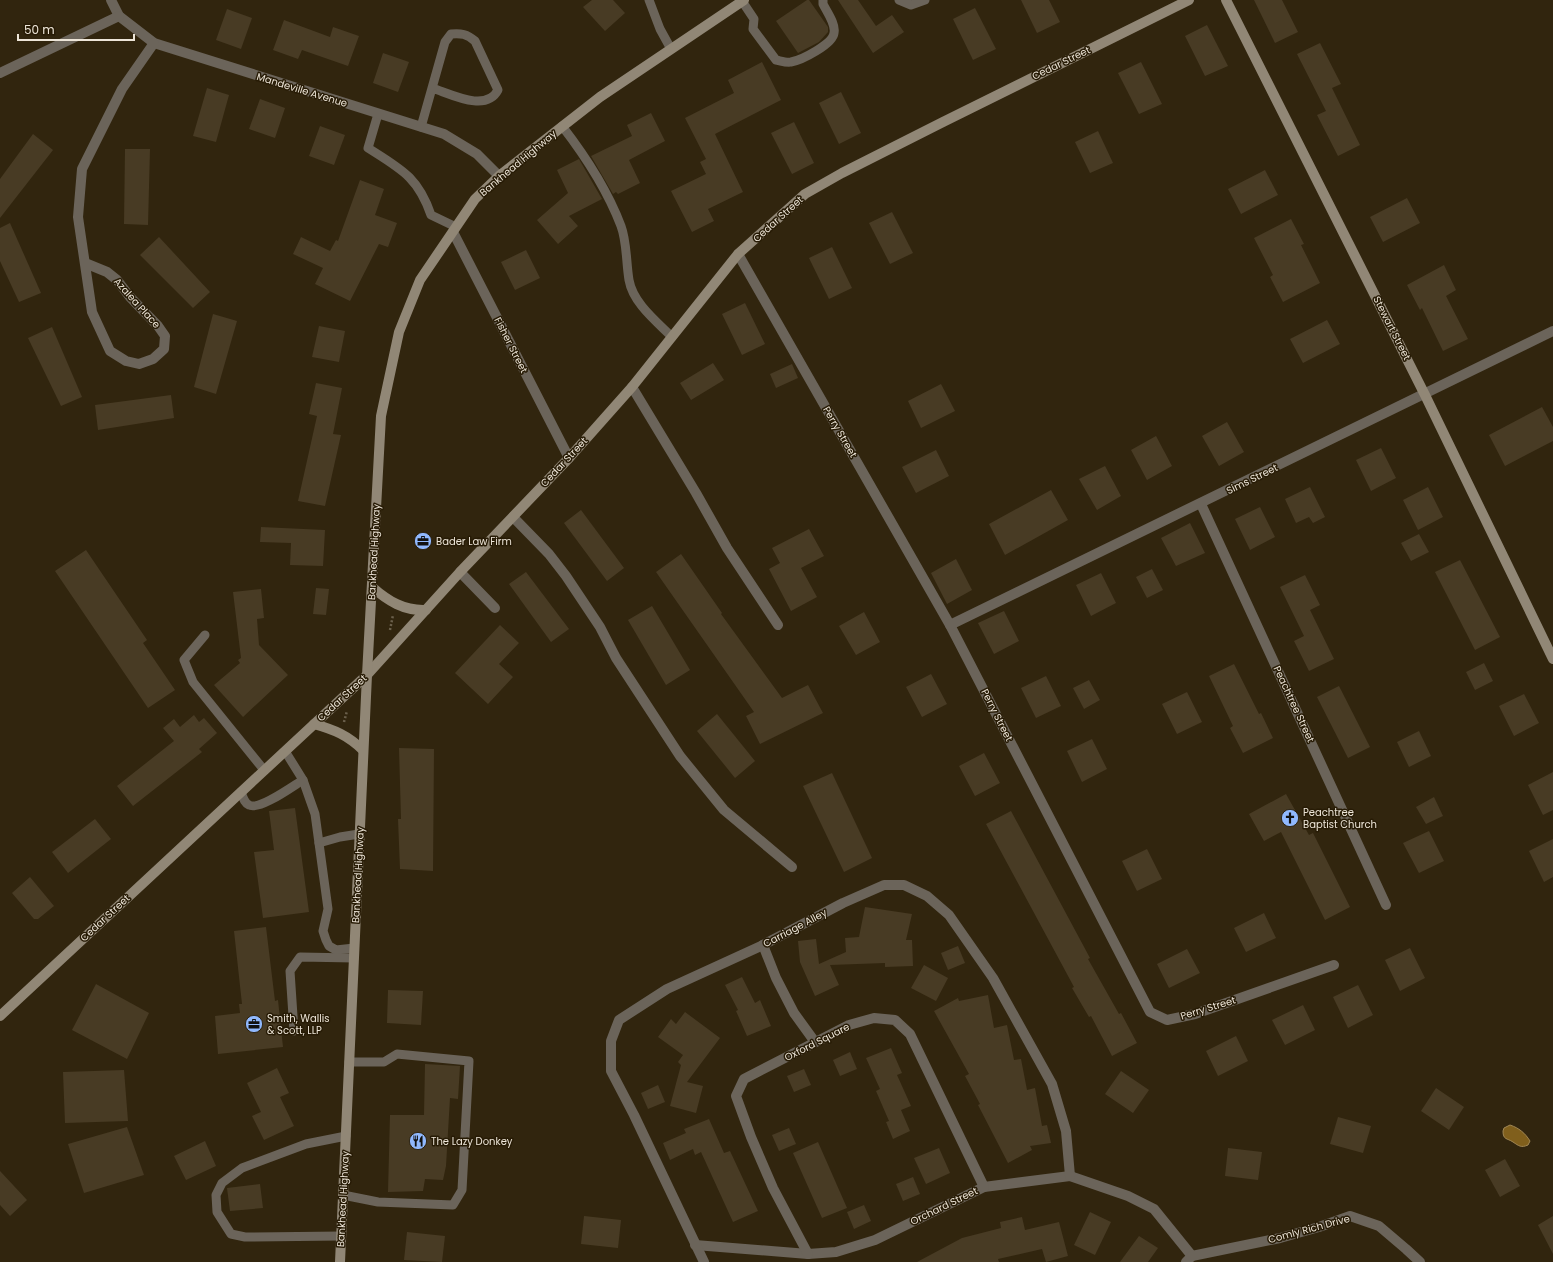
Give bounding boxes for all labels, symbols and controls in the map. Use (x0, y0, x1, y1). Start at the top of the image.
scale bar (18, 16, 134, 42)
text: 50 m (24, 21, 55, 38)
street label: Cedar Street (1029, 42, 1093, 84)
street label: Mandeville Avenue (255, 69, 349, 111)
street label: Bankhead Highway (476, 126, 560, 200)
street label: Cedar Street (750, 192, 807, 246)
street label: Azalea Place (110, 274, 164, 332)
street label: Stewart Street (1369, 293, 1415, 363)
street label: Fisher Street (490, 314, 532, 376)
street label: Perry Street (819, 404, 861, 461)
street label: Cedar Street (537, 434, 591, 490)
street label: Sims Street (1224, 460, 1281, 498)
street label: Bankhead Highway (364, 503, 384, 601)
office icon: Bader Law Firm (413, 531, 433, 551)
place label: Bader Law Firm (436, 534, 512, 549)
street label: Peachtree Street (1270, 663, 1318, 745)
street label: Cedar Street (314, 671, 370, 725)
street label: Perry Street (977, 686, 1017, 744)
place label: Peachtree Baptist Church (1303, 805, 1377, 832)
church icon: Peachtree Baptist Church (1280, 808, 1300, 828)
street label: Bankhead Highway (348, 826, 368, 924)
street label: Cedar Street (77, 891, 133, 945)
street label: Carriage Alley (760, 905, 830, 951)
street label: Perry Street (1179, 992, 1238, 1024)
place label: Smith, Wallis & Scott, LLP (267, 1011, 329, 1038)
office icon: Smith, Wallis & Scott, LLP (244, 1014, 264, 1034)
street label: Oxford Square (782, 1019, 852, 1065)
restaurant icon: The Lazy Donkey (408, 1131, 428, 1151)
place label: The Lazy Donkey (431, 1134, 513, 1149)
street label: Bankhead Highway (333, 1150, 353, 1248)
street label: Orchard Street (908, 1183, 981, 1229)
street label: Comly Rich Drive (1267, 1211, 1351, 1247)

